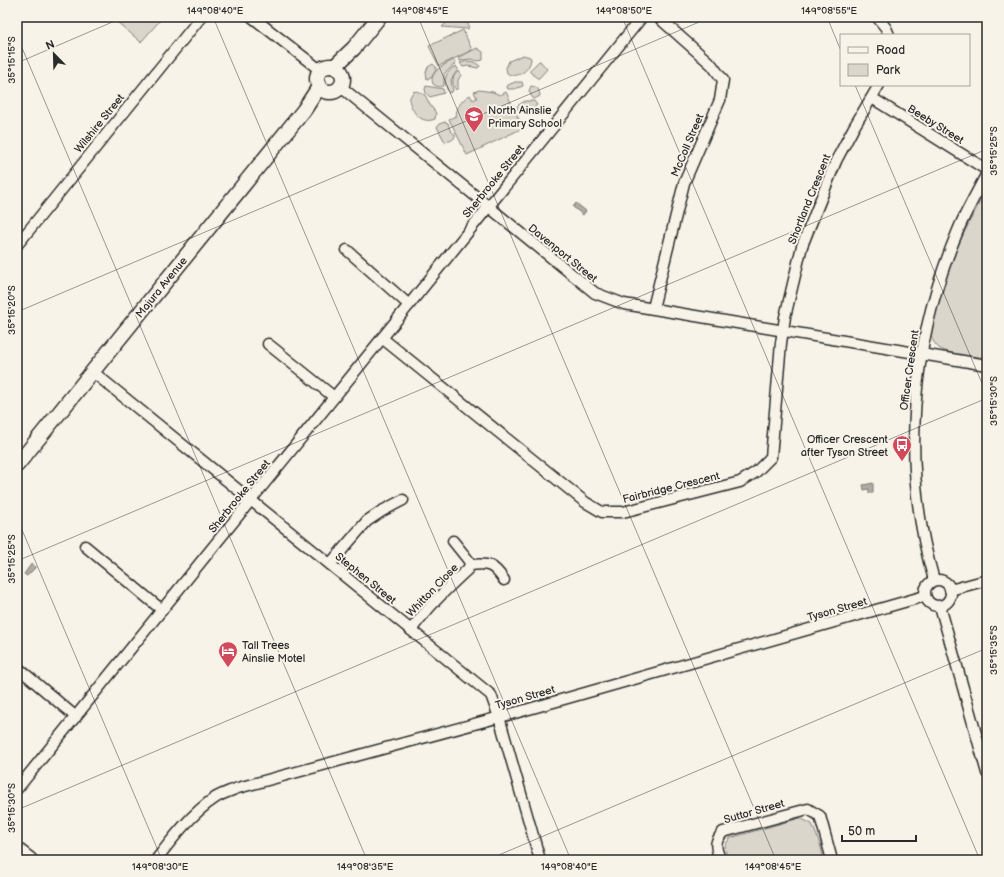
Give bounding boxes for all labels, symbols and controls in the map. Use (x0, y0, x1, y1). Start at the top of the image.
text: 149°08'40"E (187, 5, 244, 17)
text: 149°08'45"E (392, 5, 449, 17)
text: 149°08'50"E (596, 5, 653, 17)
text: 149°08'55"E (801, 5, 857, 17)
north arrow (34, 34, 74, 74)
legend (840, 34, 970, 86)
text: 35°15'15"S (6, 36, 18, 84)
text: N (44, 38, 57, 53)
text: Road (876, 43, 905, 58)
text: Park (876, 63, 900, 78)
street label: Wilshire Street (72, 91, 127, 155)
street label: Beeby Street (905, 102, 967, 147)
place label: North Ainslie Primary School (488, 104, 562, 130)
school or university icon: North Ainslie Primary School (463, 105, 485, 133)
street label: McColl Street (668, 111, 707, 179)
text: 35°15'25"S (988, 126, 1000, 176)
street label: Sherbrooke Street (460, 142, 527, 221)
street label: Shortland Crescent (785, 152, 834, 246)
street label: Davenport Street (526, 222, 600, 286)
street label: Majura Avenue (133, 254, 190, 320)
text: 35°15'20"S (6, 285, 18, 335)
street label: Officer Crescent (897, 328, 922, 411)
text: 35°15'30"S (988, 376, 1000, 426)
place label: Officer Crescent after Tyson Street (801, 433, 889, 459)
bus stop icon: Officer Crescent after Tyson Street (891, 434, 913, 462)
street label: Sherbrooke Street (206, 457, 273, 536)
street label: Fairbridge Crescent (621, 469, 722, 506)
text: 35°15'25"S (6, 534, 18, 584)
street label: Stephen Street (333, 550, 399, 607)
street label: Whitton Close (404, 561, 461, 620)
street label: Tyson Street (806, 595, 869, 624)
text: 35°15'35"S (988, 625, 1000, 675)
place label: Tall Trees Ainslie Motel (242, 639, 305, 665)
hotel icon: Tall Trees Ainslie Motel (217, 640, 239, 668)
street label: Tyson Street (494, 683, 557, 712)
text: 35°15'30"S (6, 783, 18, 833)
street label: Suttor Street (722, 796, 787, 826)
scale bar (842, 817, 916, 843)
text: 50 m (848, 824, 875, 839)
text: 149°08'30"E (132, 861, 189, 873)
text: 149°08'35"E (337, 861, 394, 873)
text: 149°08'40"E (541, 861, 598, 873)
text: 149°08'45"E (745, 861, 802, 873)

